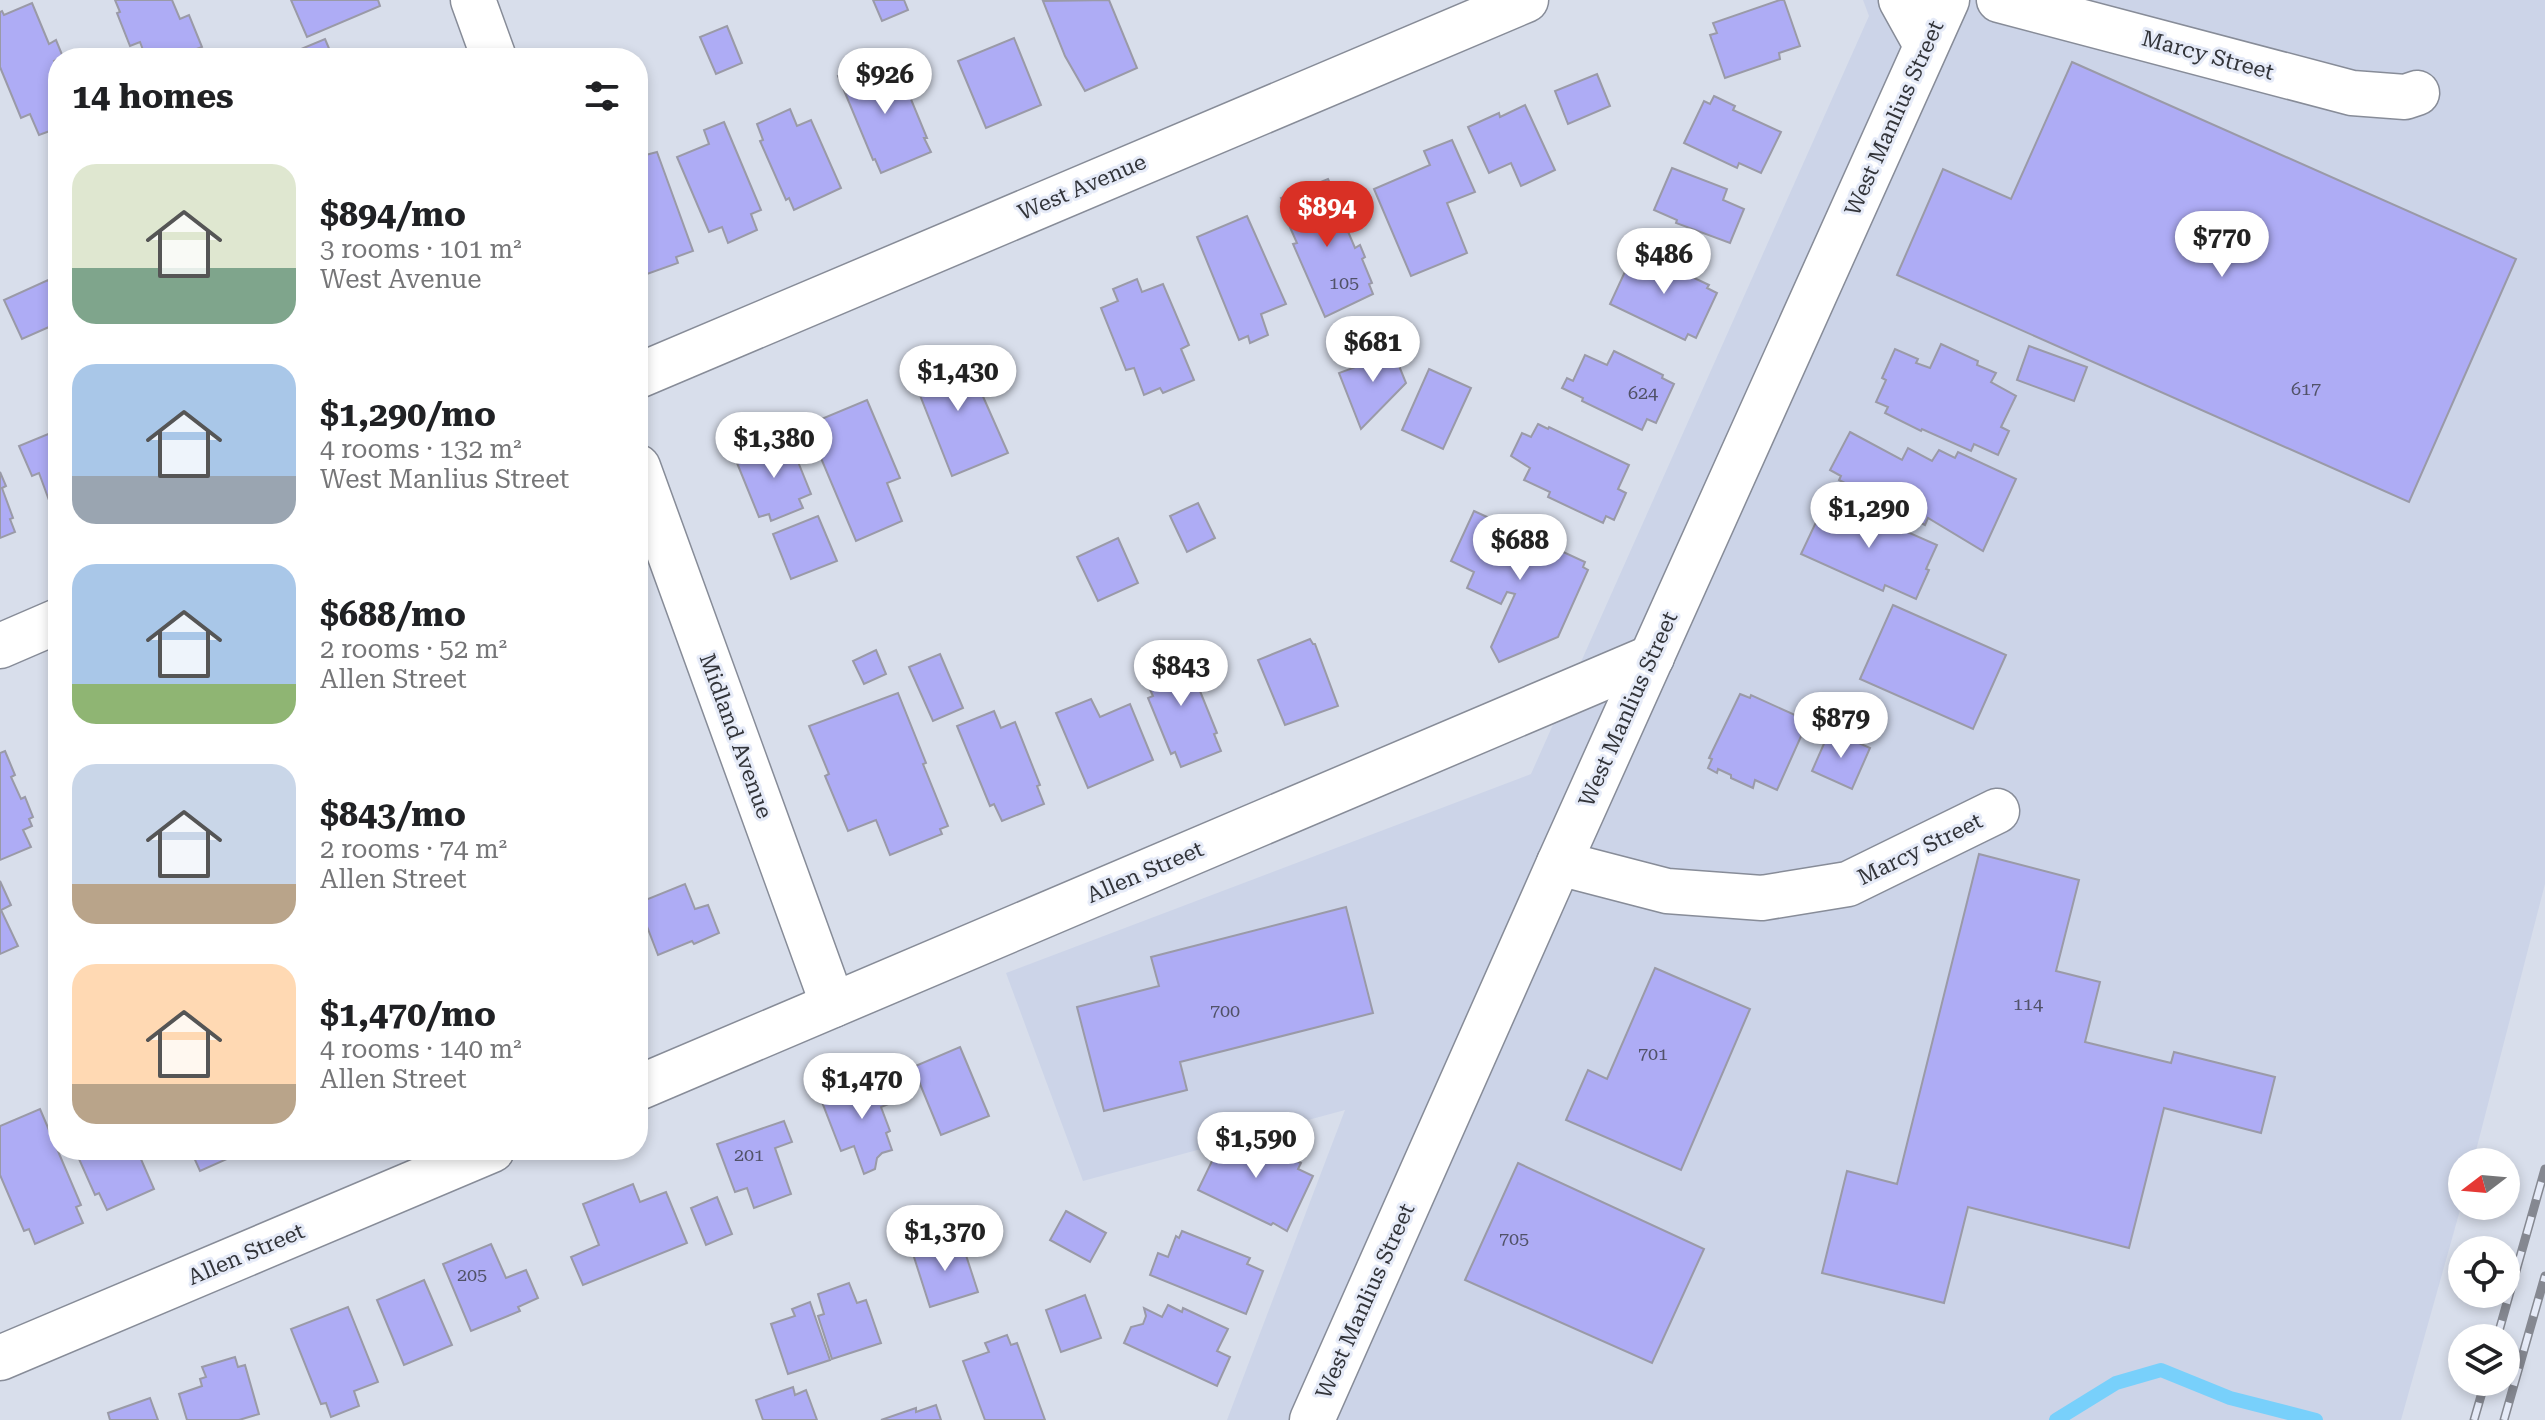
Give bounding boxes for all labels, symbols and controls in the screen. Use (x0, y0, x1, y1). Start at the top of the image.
street label: West Manlius Street (1840, 17, 1948, 219)
street label: Marcy Street (2139, 25, 2277, 85)
pin: $926 (838, 48, 932, 116)
text: $926 (856, 59, 914, 89)
icon: filters (580, 74, 624, 118)
text: 14 homes (72, 76, 234, 116)
street label: West Avenue (1014, 149, 1150, 225)
pin: $894 (1280, 181, 1374, 249)
text: $894 (1298, 192, 1356, 222)
text: $894/mo (320, 194, 466, 234)
icon: home (136, 196, 232, 292)
pin: $770 (2175, 211, 2269, 279)
text: $770 (2193, 222, 2251, 252)
pin: $486 (1617, 228, 1711, 296)
text: 3 rooms · 101 m² (320, 234, 522, 264)
text: $486 (1635, 239, 1693, 269)
text: West Avenue (320, 264, 481, 294)
house number: 105 (1329, 272, 1359, 293)
pin: $681 (1326, 316, 1420, 384)
text: $681 (1344, 327, 1402, 357)
pin: $1,430 (893, 345, 1023, 413)
text: $1,430 (917, 356, 999, 386)
house number: 617 (2291, 378, 2321, 399)
house number: 624 (1628, 382, 1658, 403)
text: $1,290/mo (320, 394, 496, 434)
icon: home (136, 396, 232, 492)
pin: $1,380 (709, 412, 839, 480)
text: $1,380 (733, 423, 815, 453)
text: 4 rooms · 132 m² (320, 434, 522, 464)
text: West Manlius Street (320, 464, 569, 494)
pin: $1,290 (1804, 482, 1934, 550)
text: $1,290 (1828, 493, 1910, 523)
pin: $688 (1473, 514, 1567, 582)
text: $688 (1491, 525, 1549, 555)
text: $688/mo (320, 594, 466, 634)
icon: home (136, 596, 232, 692)
street label: West Manlius Street (1574, 608, 1682, 810)
text: 2 rooms · 52 m² (320, 634, 507, 664)
pin: $843 (1134, 640, 1228, 708)
street label: Midland Avenue (695, 650, 777, 822)
text: $843 (1152, 651, 1210, 681)
text: Allen Street (320, 664, 467, 694)
pin: $879 (1794, 692, 1888, 760)
text: $879 (1812, 703, 1870, 733)
text: $843/mo (320, 794, 466, 834)
icon: home (136, 796, 232, 892)
street label: Marcy Street (1854, 808, 1986, 890)
text: 2 rooms · 74 m² (320, 834, 507, 864)
street label: Allen Street (1083, 836, 1207, 908)
text: Allen Street (320, 864, 467, 894)
house number: 114 (2013, 993, 2043, 1014)
text: $1,470/mo (320, 994, 496, 1034)
icon: home (136, 996, 232, 1092)
house number: 700 (1210, 1000, 1240, 1021)
text: 4 rooms · 140 m² (320, 1034, 522, 1064)
house number: 701 (1638, 1043, 1668, 1064)
pin: $1,470 (797, 1053, 927, 1121)
text: Allen Street (320, 1064, 467, 1094)
text: $1,470 (821, 1064, 903, 1094)
pin: $1,590 (1191, 1112, 1321, 1180)
text: $1,590 (1215, 1123, 1297, 1153)
house number: 201 (734, 1144, 764, 1165)
north arrow (2448, 1148, 2520, 1220)
map controls (2448, 1148, 2520, 1396)
street label: West Manlius Street (1311, 1200, 1419, 1402)
pin: $1,370 (880, 1205, 1010, 1273)
text: $1,370 (904, 1216, 986, 1246)
street label: Allen Street (184, 1218, 308, 1290)
house number: 705 (1499, 1228, 1529, 1249)
button: locate (2448, 1236, 2520, 1308)
house number: 205 (457, 1264, 487, 1285)
button: layers (2448, 1324, 2520, 1396)

